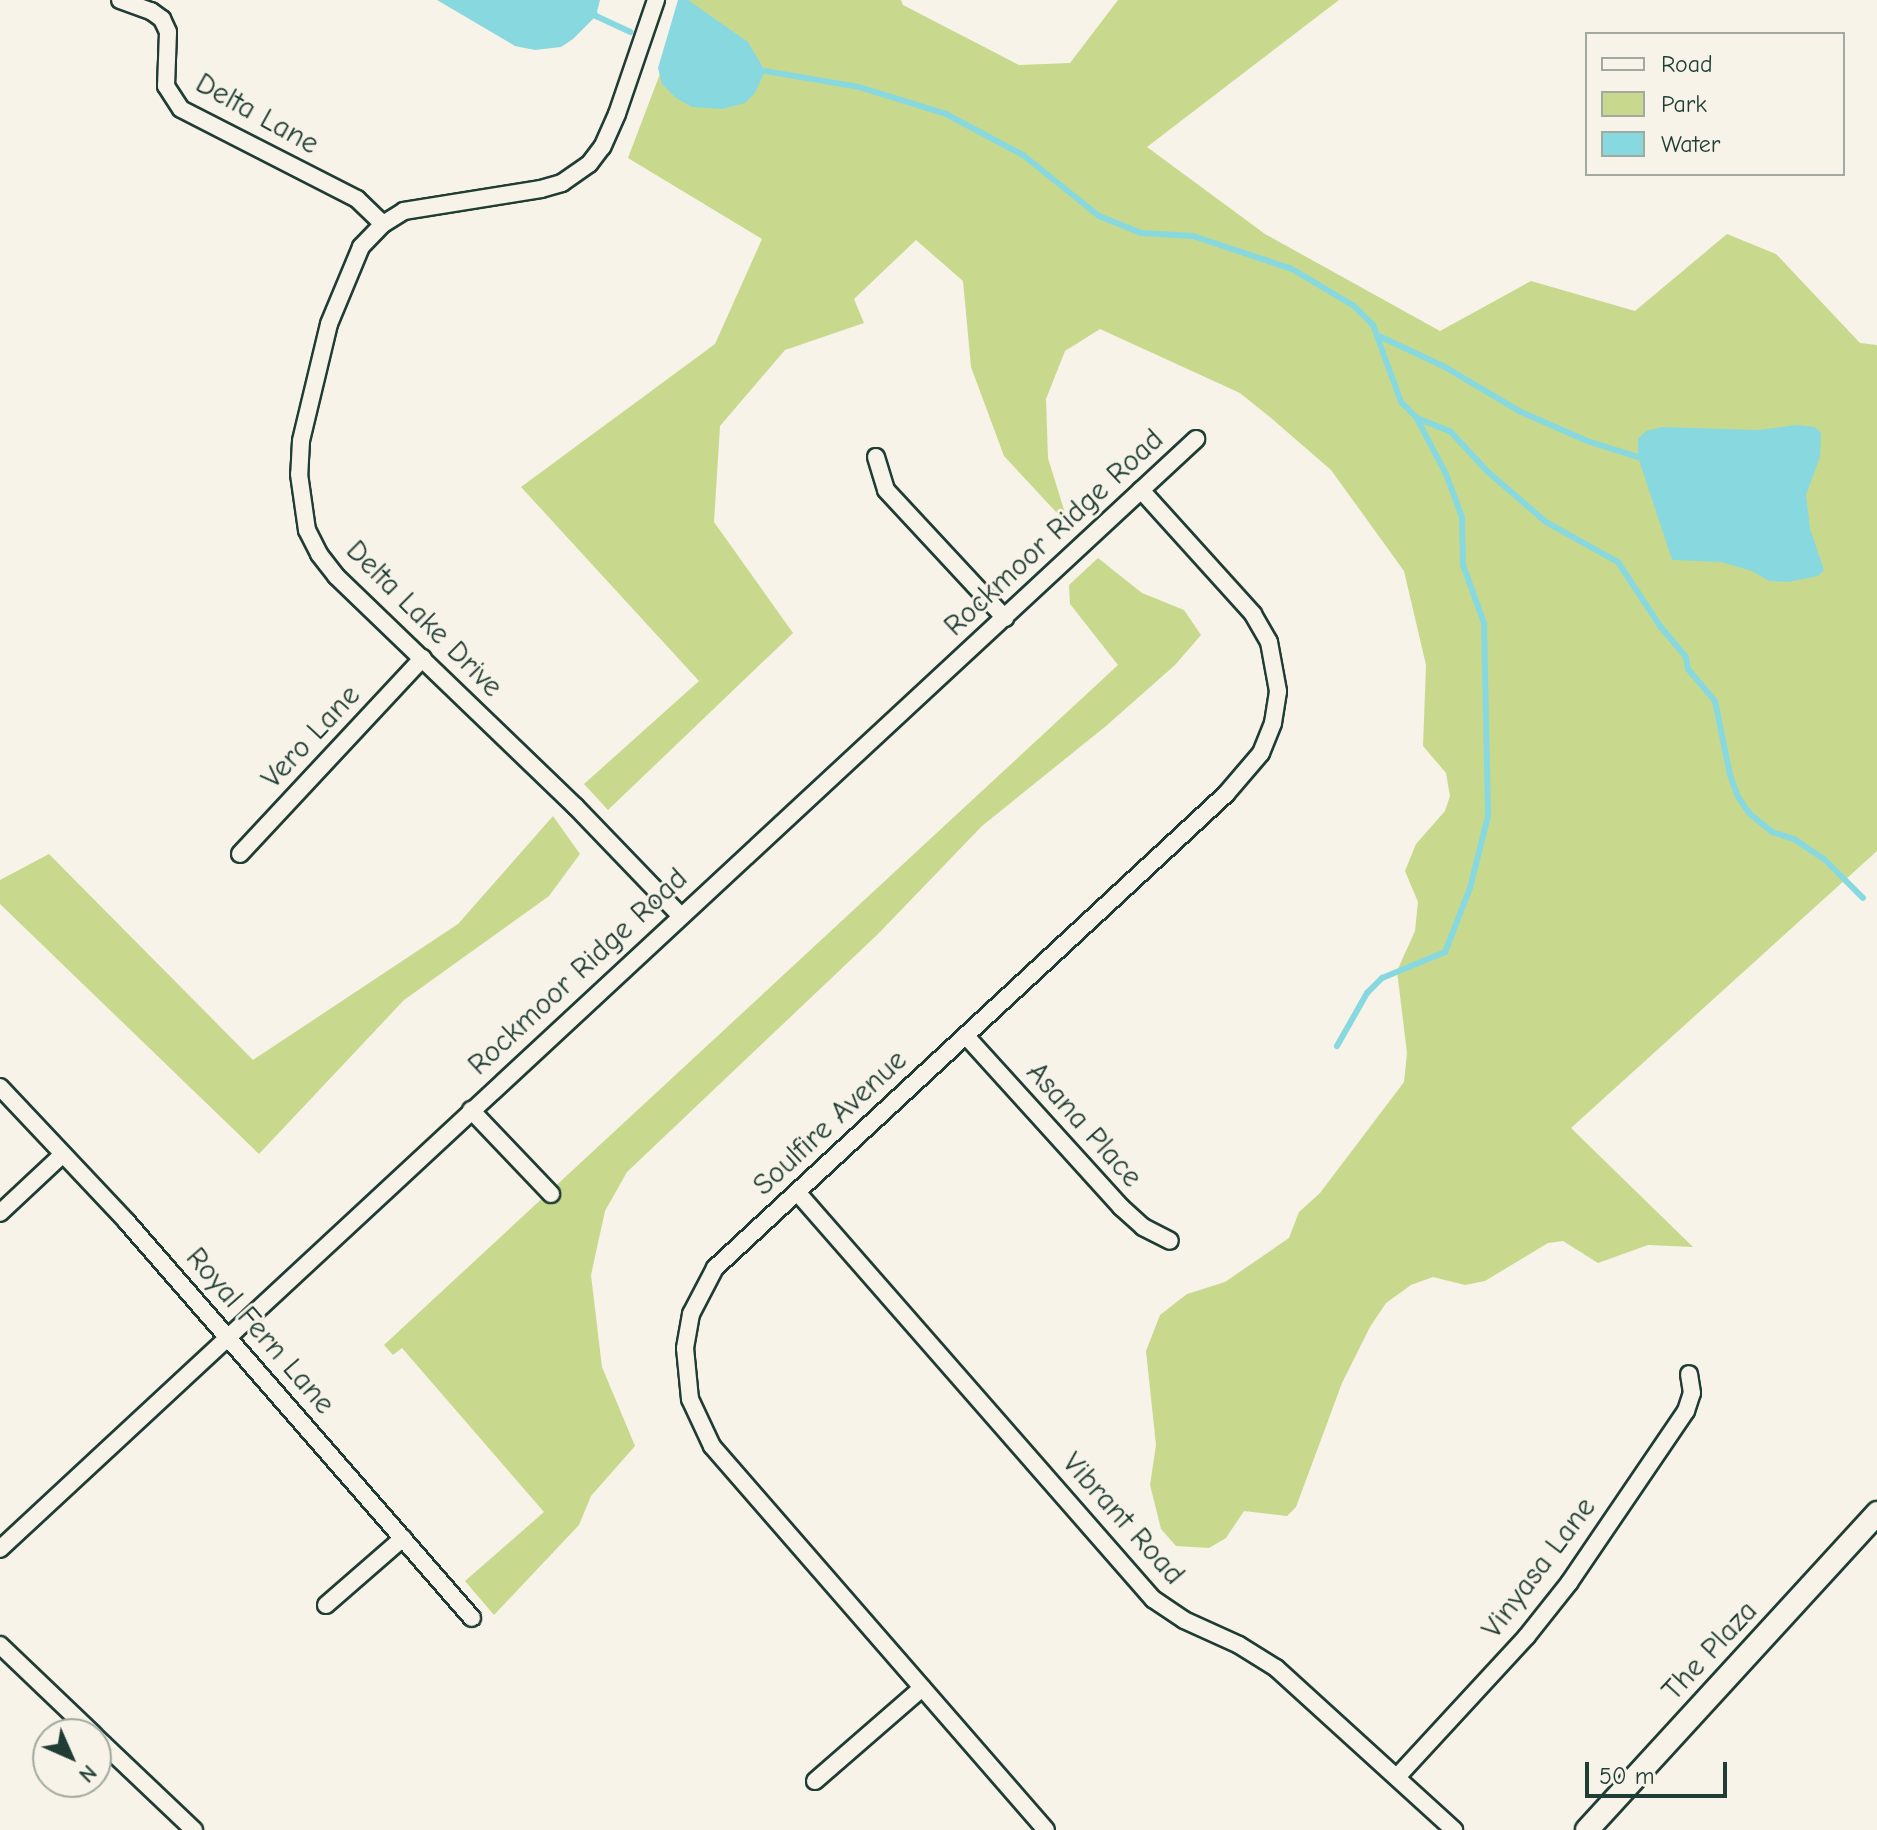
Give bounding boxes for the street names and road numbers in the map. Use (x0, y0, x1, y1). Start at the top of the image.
street label: Delta Lane (189, 65, 325, 163)
street label: Rockmoor Ridge Road (937, 422, 1171, 644)
street label: Delta Lake Drive (338, 533, 510, 705)
street label: Vero Lane (254, 678, 368, 796)
street label: Rockmoor Ridge Road (461, 861, 695, 1083)
street label: Soulfire Avenue (746, 1043, 914, 1203)
street label: Asana Place (1019, 1055, 1149, 1195)
street label: Royal Fern Lane (178, 1240, 342, 1422)
street label: Vibrant Road (1054, 1445, 1192, 1593)
street label: Vinyasa Lane (1474, 1490, 1604, 1646)
street label: The Plaza (1655, 1594, 1765, 1708)

